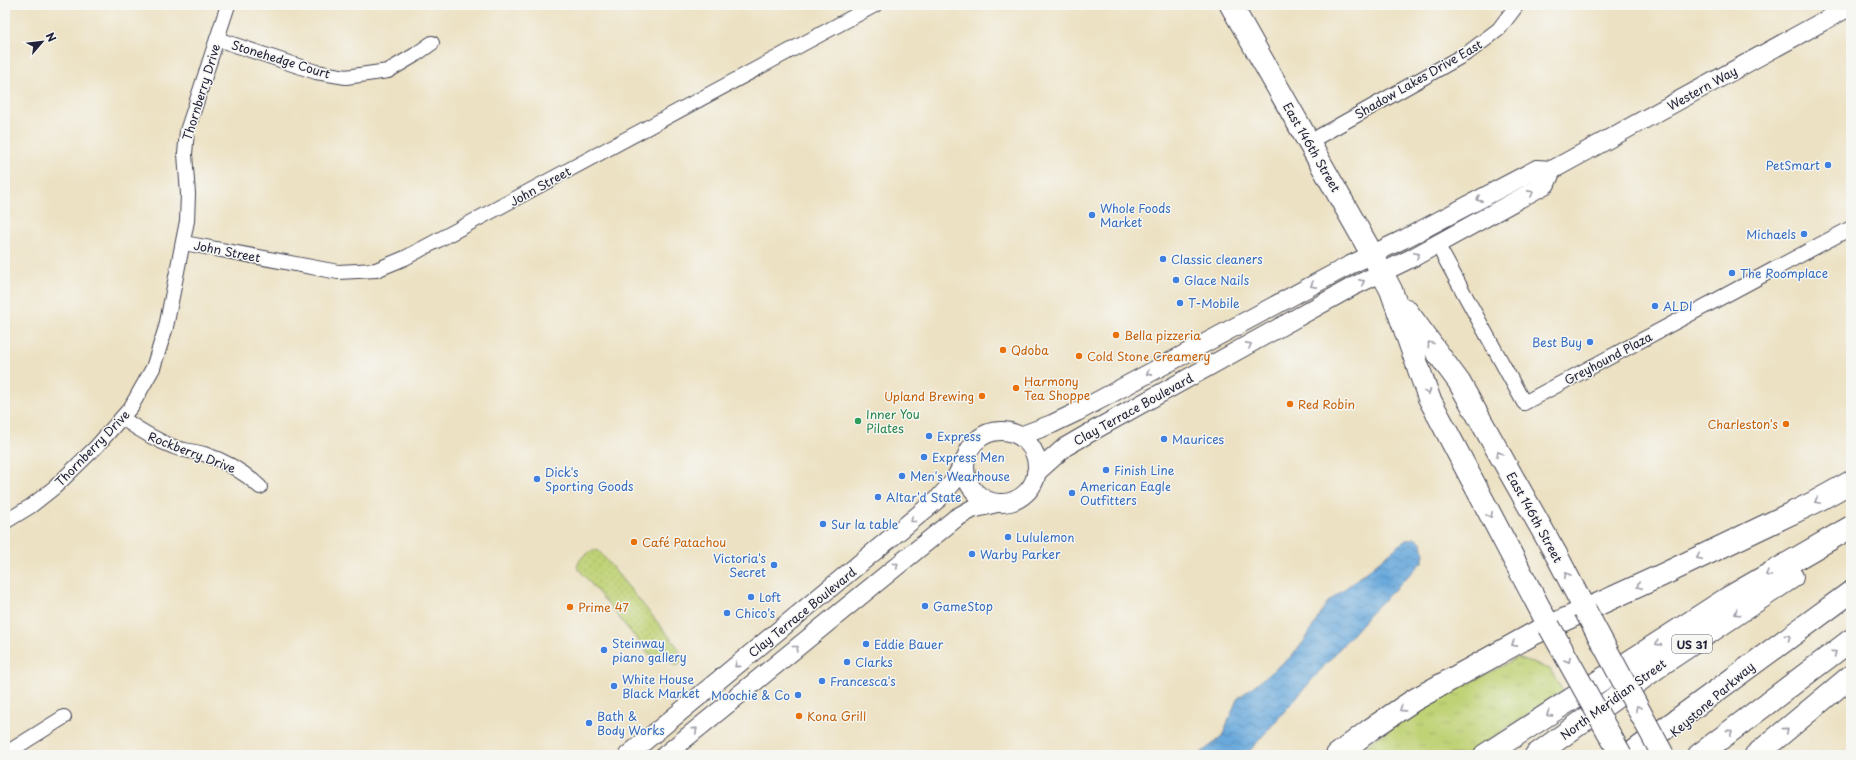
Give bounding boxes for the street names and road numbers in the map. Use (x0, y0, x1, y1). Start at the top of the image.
street label: Stonehedge Court (229, 35, 333, 83)
street label: Shadow Lakes Drive East (1351, 35, 1485, 123)
street label: Thornberry Drive (178, 41, 224, 143)
street label: Western Way (1664, 61, 1740, 115)
street label: East 146th Street (1279, 99, 1345, 195)
street label: John Street (506, 162, 574, 210)
street label: John Street (192, 236, 262, 266)
street label: Greyhound Plaza (1561, 327, 1655, 389)
street label: Clay Terrace Boulevard (1070, 368, 1197, 449)
street label: Thornberry Drive (51, 405, 134, 490)
street label: Rockberry Drive (146, 427, 239, 477)
street label: East 146th Street (1503, 468, 1567, 566)
street label: Clay Terrace Boulevard (744, 562, 860, 661)
road number: US 31 (1672, 635, 1712, 653)
street label: North Meridian Street (1556, 654, 1670, 744)
street label: Keystone Parkway (1666, 657, 1758, 741)

